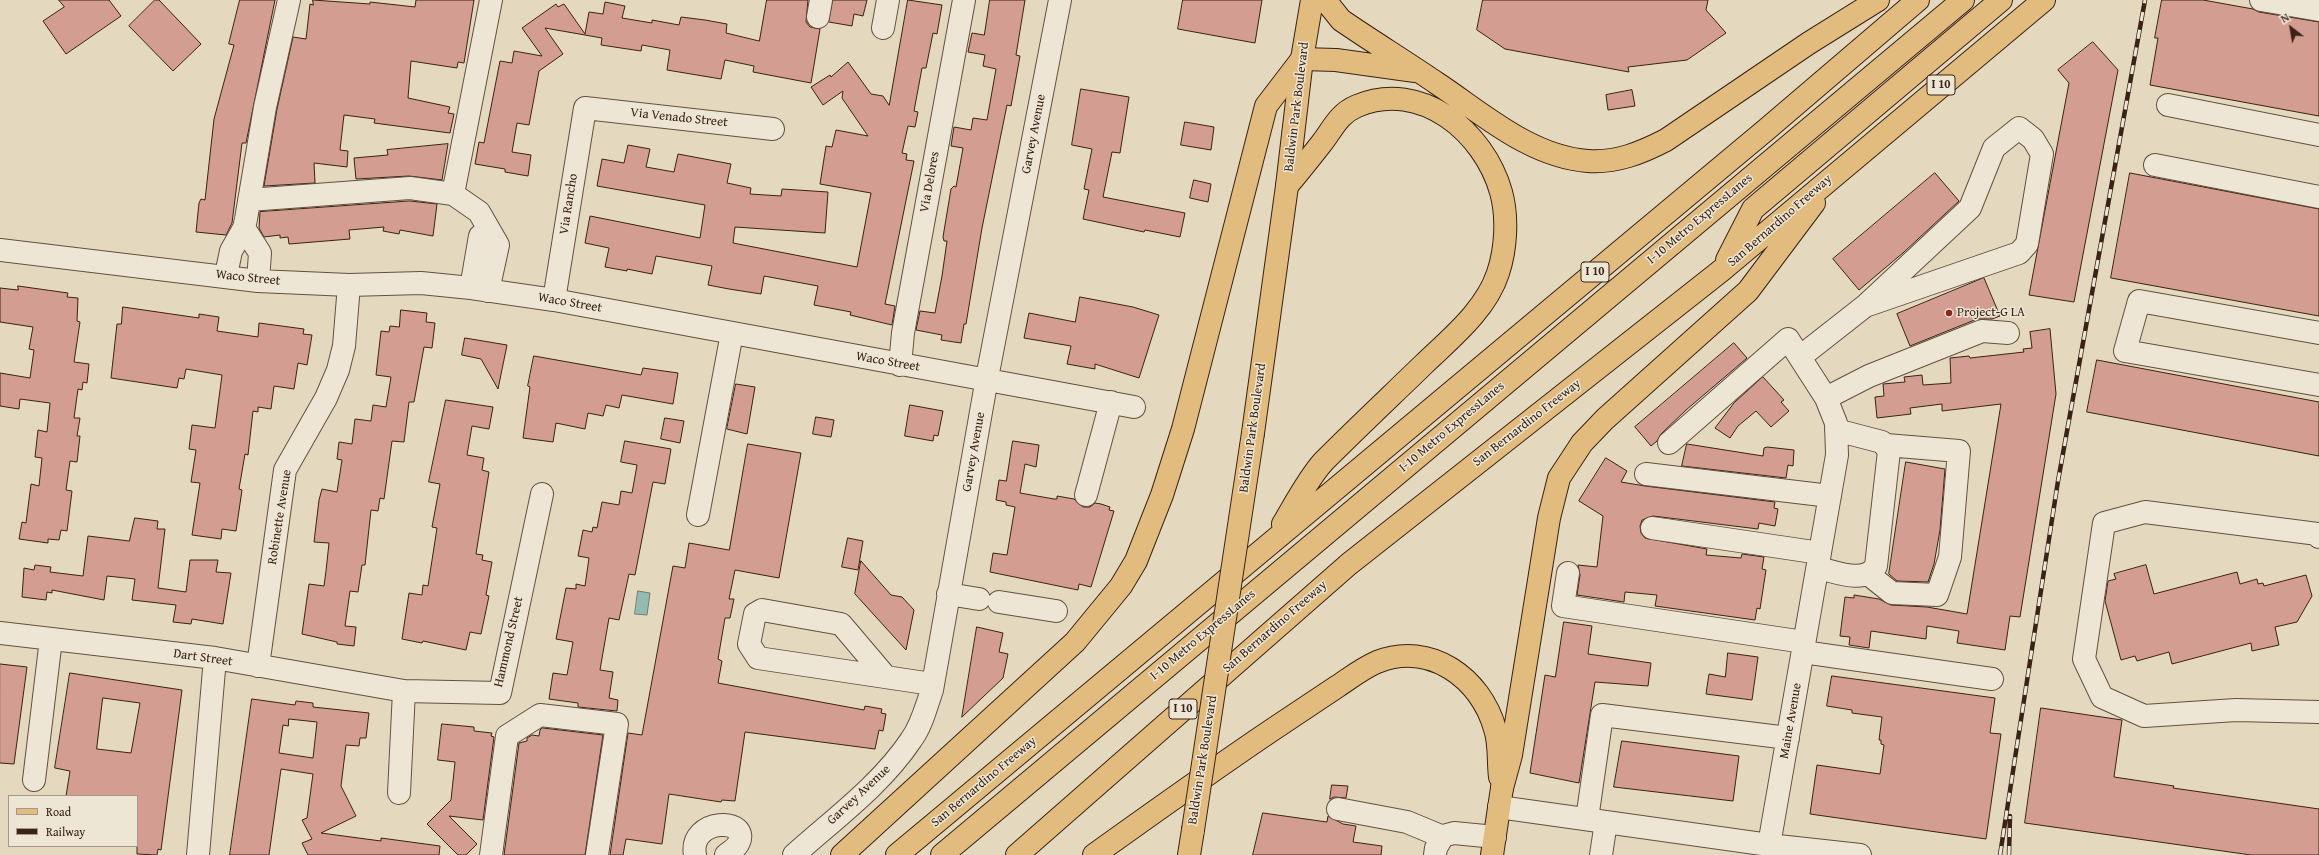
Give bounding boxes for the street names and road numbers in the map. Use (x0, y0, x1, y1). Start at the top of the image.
street label: Baldwin Park Boulevard (1281, 41, 1313, 173)
road number: I 10 (1927, 75, 1955, 95)
street label: Garvey Avenue (1019, 93, 1049, 175)
street label: Via Venado Street (630, 105, 728, 131)
street label: Via Delores (917, 150, 943, 214)
street label: I-10 Metro ExpressLanes (1644, 170, 1756, 268)
street label: Via Rancho (556, 172, 582, 236)
street label: San Bernardino Freeway (1725, 172, 1835, 270)
road number: I 10 (1581, 262, 1609, 282)
street label: Waco Street (215, 267, 281, 289)
street label: Waco Street (537, 290, 603, 316)
street label: Waco Street (855, 349, 921, 375)
street label: Baldwin Park Boulevard (1236, 362, 1270, 494)
street label: San Bernardino Freeway (1470, 376, 1584, 470)
street label: I-10 Metro ExpressLanes (1396, 378, 1508, 476)
street label: Garvey Avenue (959, 411, 989, 493)
street label: Robinette Avenue (265, 468, 295, 566)
street label: San Bernardino Freeway (1220, 578, 1330, 676)
street label: I-10 Metro ExpressLanes (1147, 586, 1259, 684)
street label: Hammond Street (491, 595, 527, 689)
street label: Dart Street (172, 646, 234, 670)
street label: Maine Avenue (1777, 682, 1805, 760)
street label: Baldwin Park Boulevard (1185, 694, 1221, 826)
road number: I 10 (1169, 699, 1197, 719)
street label: San Bernardino Freeway (928, 733, 1040, 831)
street label: Garvey Avenue (824, 762, 894, 828)

